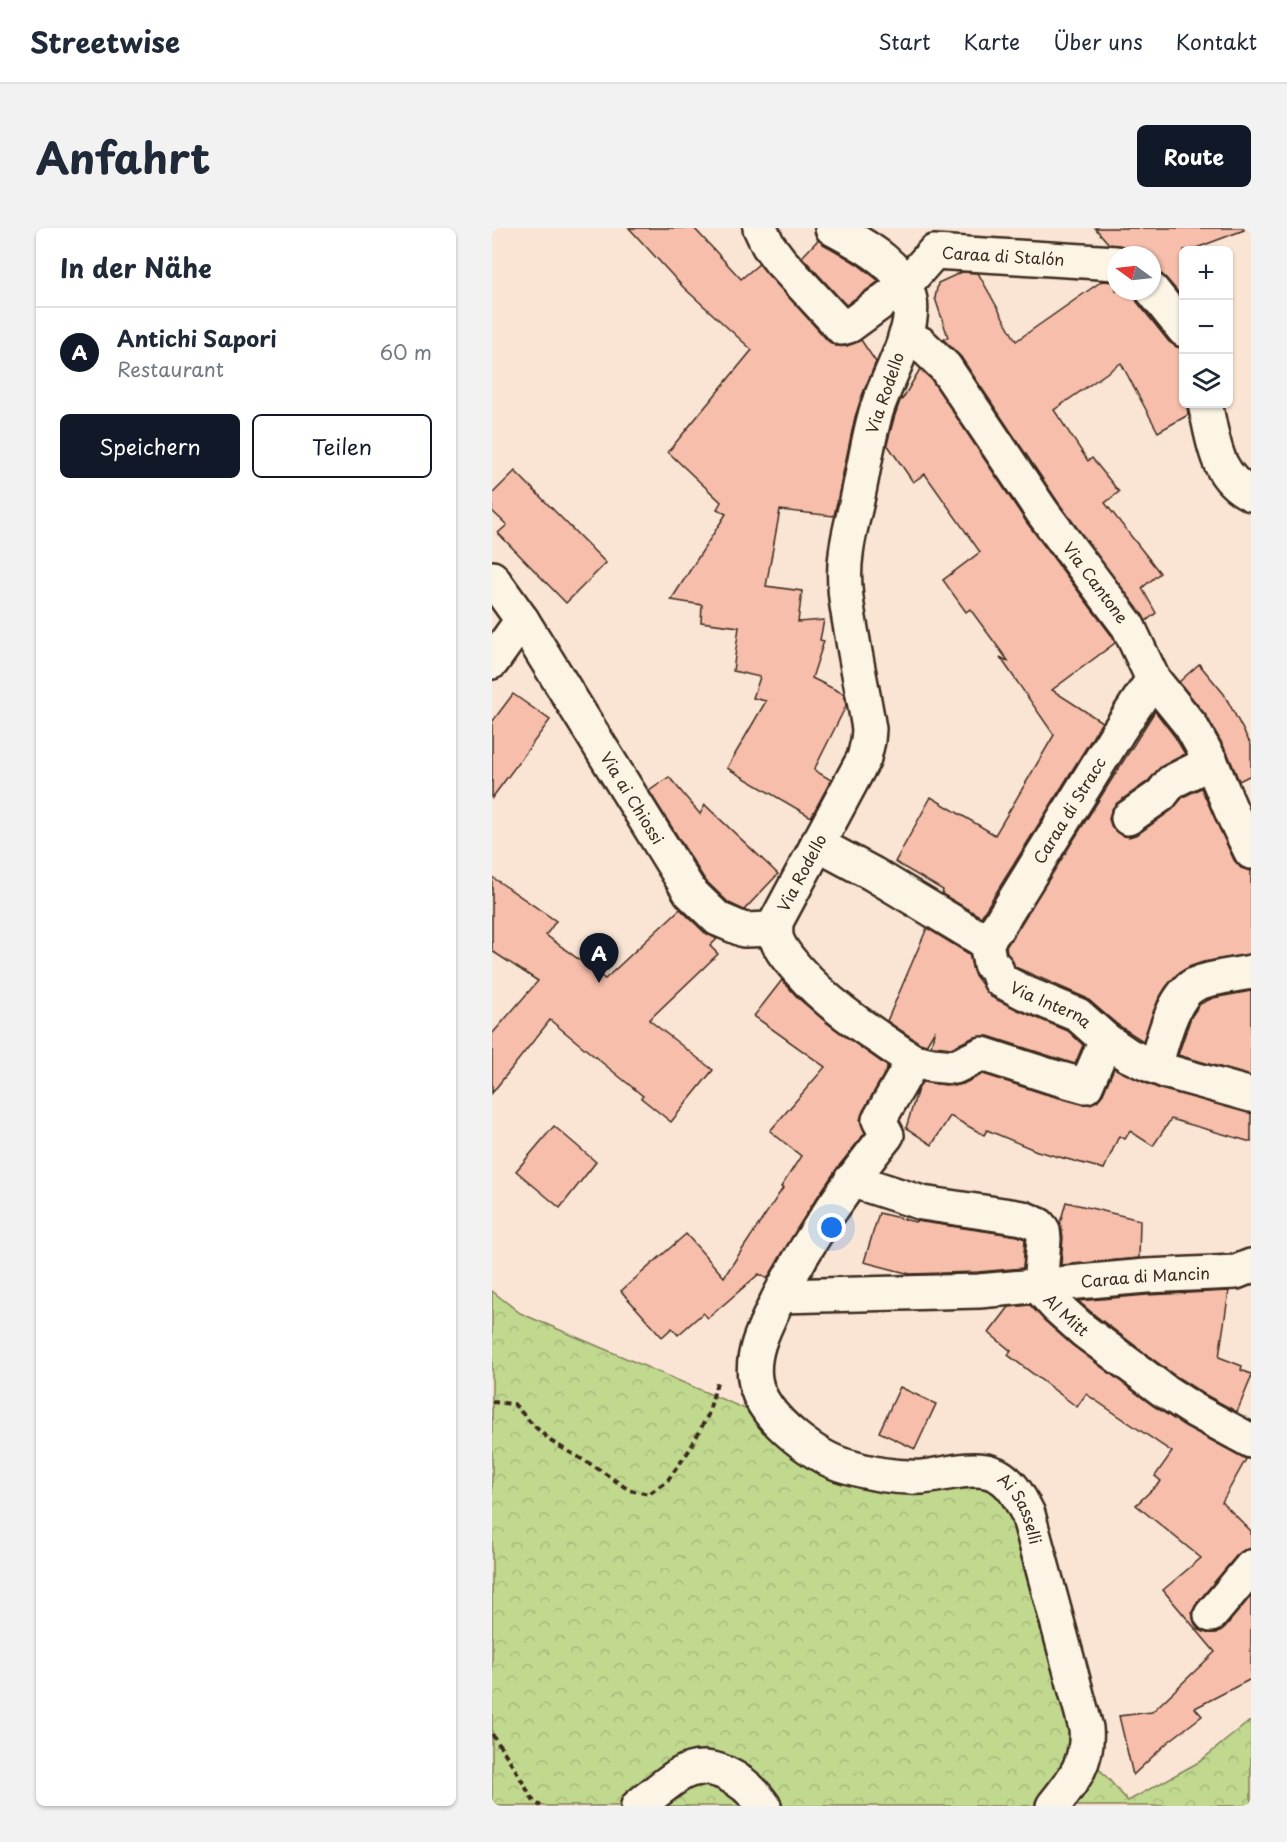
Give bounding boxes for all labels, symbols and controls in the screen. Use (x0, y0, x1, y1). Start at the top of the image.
text: Streetwise (30, 20, 180, 63)
text: Start (878, 25, 930, 57)
text: Karte (963, 25, 1020, 57)
text: Über uns (1053, 25, 1143, 57)
text: Kontakt (1176, 25, 1257, 57)
text: Anfahrt (36, 125, 210, 188)
button: Route (1137, 125, 1251, 187)
street label: Caraa di Stalón (941, 240, 1065, 271)
north arrow (1107, 246, 1161, 300)
map controls (1179, 246, 1233, 408)
button: + (1179, 246, 1233, 300)
text: In der Nähe (60, 248, 212, 287)
button: − (1179, 300, 1233, 354)
text: Antichi Sapori (117, 321, 277, 354)
text: A (72, 337, 87, 367)
text: 60 m (380, 337, 432, 367)
street label: Via Rodello (859, 349, 909, 437)
text: Restaurant (117, 354, 224, 384)
button: layers (1179, 354, 1233, 408)
button: Speichern (60, 414, 240, 478)
button: Teilen (252, 414, 432, 478)
street label: Via Cantone (1058, 536, 1135, 628)
street label: Via ai Chiossi (595, 747, 671, 848)
street label: Caraa di Stracc (1027, 752, 1111, 868)
street label: Via Rodello (771, 829, 832, 916)
pin: A (580, 934, 618, 983)
street label: Via Interna (1006, 974, 1098, 1033)
your location (817, 1213, 846, 1242)
street label: Caraa di Mancin (1080, 1260, 1210, 1293)
street label: Al Mitt (1039, 1287, 1095, 1341)
street label: Ai Sasselli (993, 1466, 1049, 1547)

